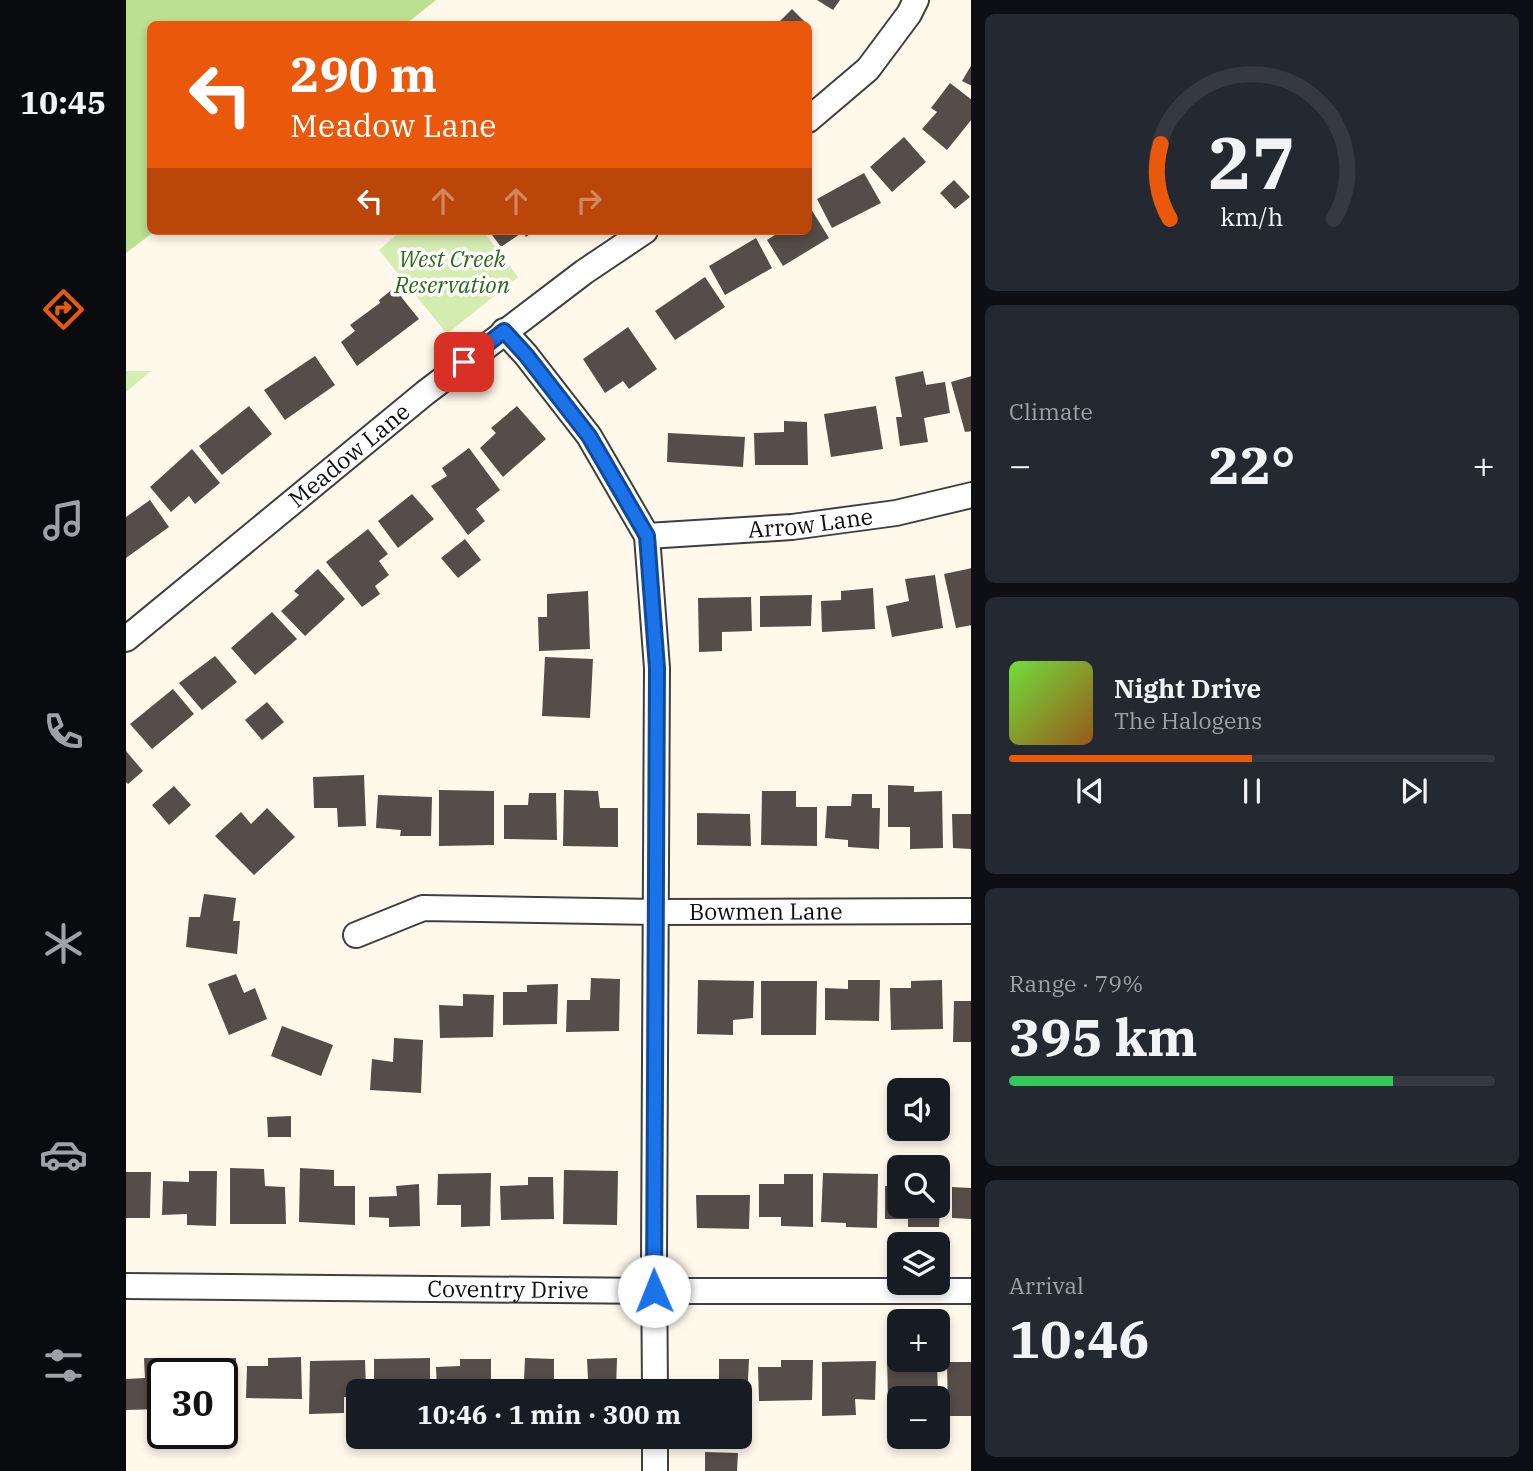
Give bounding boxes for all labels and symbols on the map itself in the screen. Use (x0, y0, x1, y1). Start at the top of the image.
park label: West Creek Reservation (393, 243, 510, 299)
pin (434, 332, 494, 392)
street label: Meadow Lane (282, 396, 415, 513)
street label: Arrow Lane (747, 500, 875, 544)
street label: Bowmen Lane (689, 895, 843, 926)
position arrow (617, 1254, 691, 1328)
street label: Coventry Drive (427, 1273, 589, 1304)
speed limit sign: 30 (147, 1358, 238, 1449)

